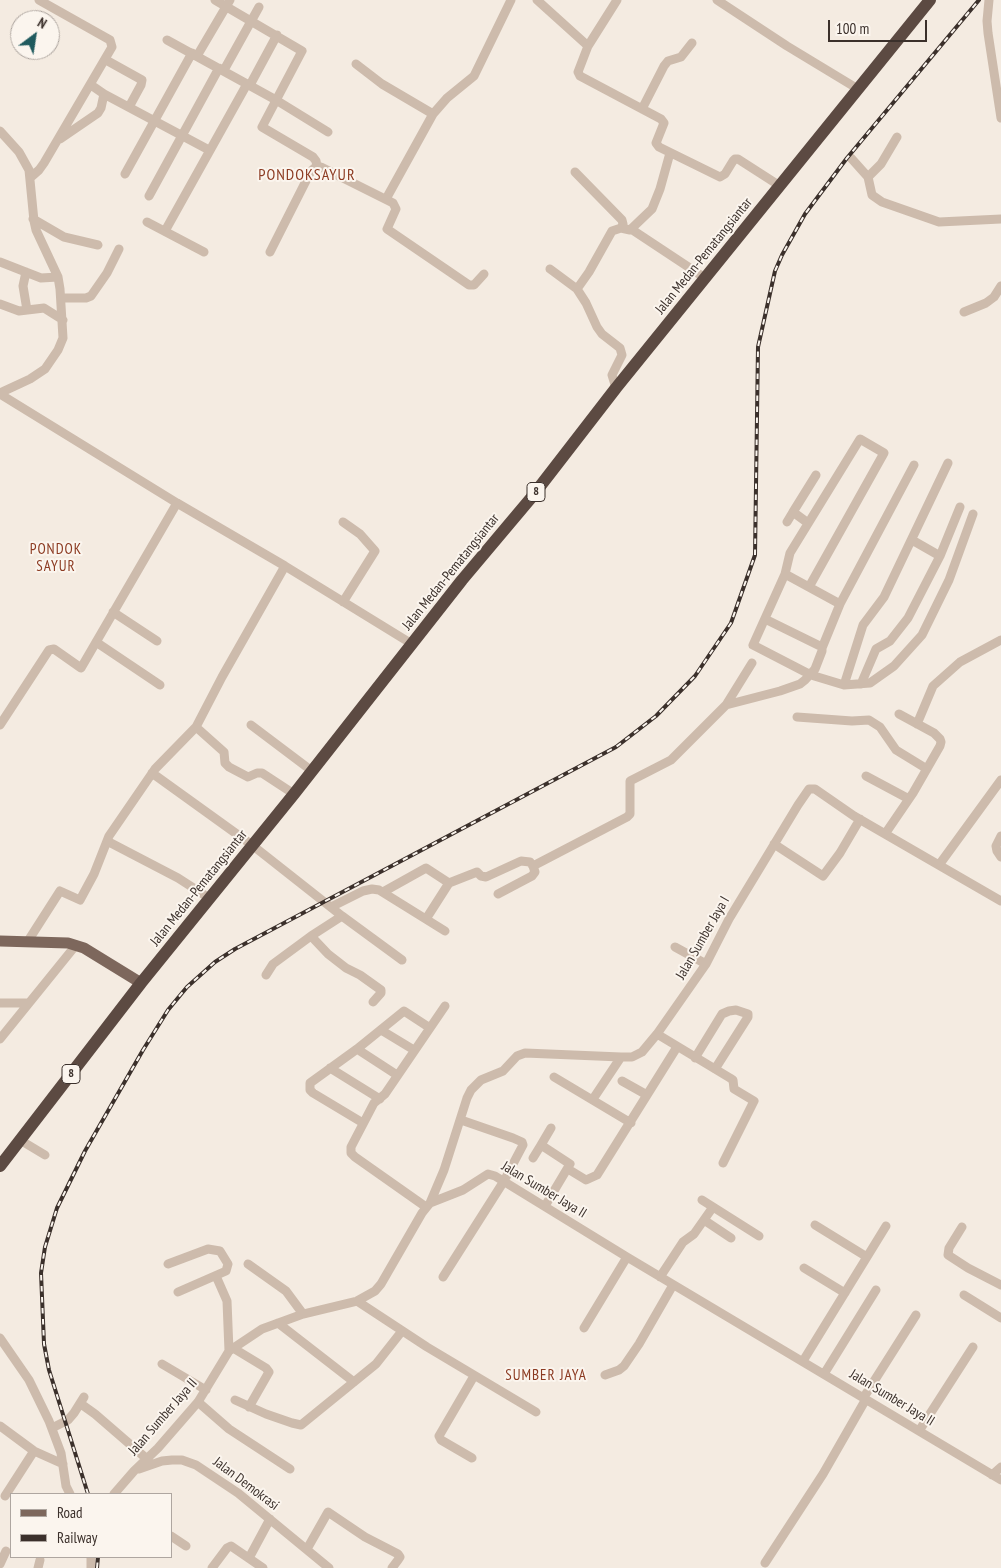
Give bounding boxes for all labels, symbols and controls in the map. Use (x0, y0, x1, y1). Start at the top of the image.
north arrow (10, 10, 60, 60)
scale bar (831, 10, 930, 42)
text: N (34, 13, 50, 33)
text: 100 m (836, 19, 869, 38)
district label: PONDOKSAYUR (257, 165, 357, 185)
street label: Jalan Medan-Pematangsiantar (652, 195, 756, 317)
road number: 8 (527, 482, 545, 502)
street label: Jalan Medan-Pematangsiantar (399, 511, 503, 633)
district label: PONDOK SAYUR (29, 541, 83, 576)
street label: Jalan Medan-Pematangsiantar (147, 827, 251, 949)
street label: Jalan Sumber Jaya I (673, 894, 733, 982)
road number: 8 (62, 1064, 80, 1084)
street label: Jalan Sumber Jaya II (498, 1158, 590, 1222)
street label: Jalan Sumber Jaya II (846, 1366, 938, 1430)
district label: SUMBER JAYA (504, 1367, 588, 1385)
street label: Jalan Sumber Jaya II (125, 1375, 201, 1459)
street label: Jalan Demokrasi (210, 1454, 282, 1514)
legend (10, 1493, 172, 1558)
text: Road (57, 1503, 83, 1522)
text: Railway (57, 1528, 97, 1547)

